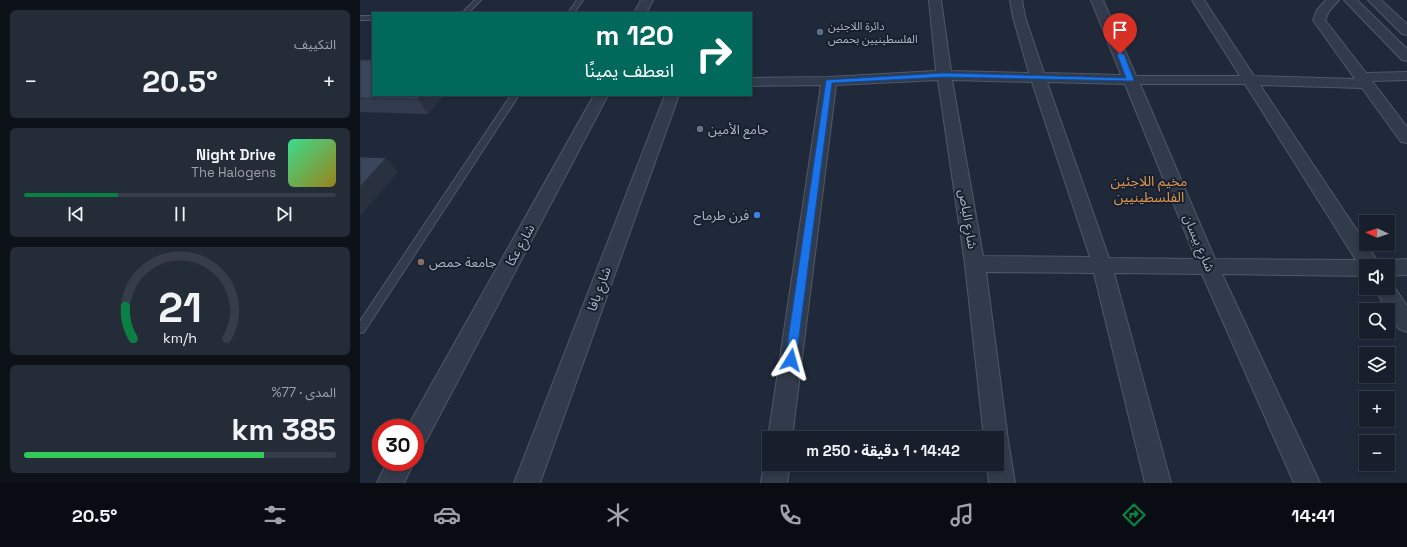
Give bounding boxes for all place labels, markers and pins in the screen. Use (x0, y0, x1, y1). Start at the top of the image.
pin (1103, 13, 1137, 54)
place label: دائرة اللاجئين الفلسطينيين بحمص (828, 19, 918, 46)
marker: دائرة اللاجئين الفلسطينيين بحمص (815, 27, 825, 37)
place label: جامع الأمين (708, 121, 769, 140)
marker: جامع الأمين (695, 124, 705, 134)
place label: فرن طرماح (693, 207, 749, 226)
marker: فرن طرماح (752, 210, 762, 220)
place label: جامعة حمص (429, 254, 497, 271)
marker: جامعة حمص (416, 257, 426, 267)

